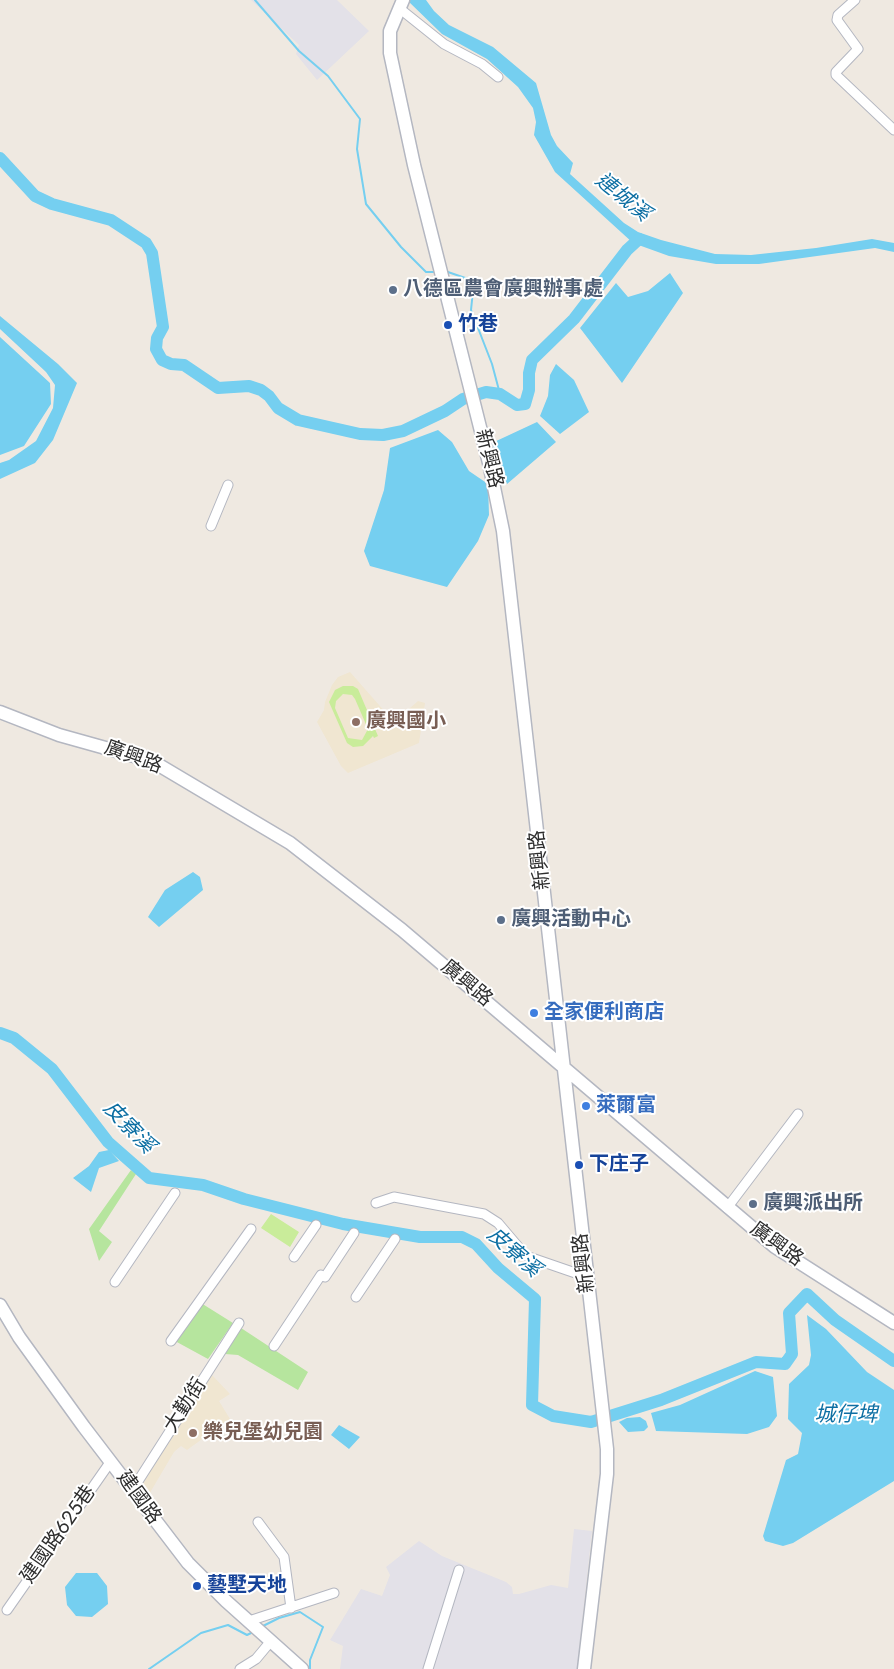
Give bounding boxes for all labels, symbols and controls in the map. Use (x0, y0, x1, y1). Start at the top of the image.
water label: 連城溪 (590, 168, 654, 228)
place label: 八德區農會廣興辦事處 (403, 278, 603, 302)
marker: 八德區農會廣興辦事處 (387, 284, 399, 296)
place label: 竹巷 (458, 313, 498, 337)
marker: 竹巷 (442, 319, 454, 331)
street label: 新興路 (469, 427, 507, 491)
place label: 廣興國小 (366, 710, 446, 734)
marker: 廣興國小 (350, 716, 362, 728)
street label: 廣興路 (101, 736, 165, 780)
street label: 新興路 (526, 829, 556, 891)
place label: 廣興活動中心 (511, 908, 631, 932)
marker: 廣興活動中心 (495, 914, 507, 926)
street label: 廣興路 (435, 956, 497, 1012)
place label: 全家便利商店 (544, 1001, 664, 1025)
marker: 全家便利商店 (528, 1007, 540, 1019)
place label: 萊爾富 (596, 1094, 656, 1118)
water label: 皮寮溪 (97, 1097, 159, 1159)
marker: 萊爾富 (580, 1100, 592, 1112)
place label: 下庄子 (589, 1153, 649, 1177)
marker: 下庄子 (573, 1159, 585, 1171)
place label: 廣興派出所 (763, 1192, 863, 1216)
marker: 廣興派出所 (747, 1198, 759, 1210)
street label: 廣興路 (745, 1218, 807, 1272)
water label: 皮寮溪 (481, 1223, 545, 1283)
street label: 新興路 (569, 1232, 601, 1294)
street label: 大勤街 (160, 1374, 212, 1438)
water label: 城仔埤 (815, 1403, 877, 1429)
place label: 樂兒堡幼兒園 (203, 1421, 323, 1445)
marker: 樂兒堡幼兒園 (187, 1427, 199, 1439)
street label: 建國路 (111, 1467, 165, 1529)
street label: 建國路625巷 (16, 1481, 102, 1589)
place label: 藝墅天地 (207, 1574, 287, 1598)
marker: 藝墅天地 (191, 1580, 203, 1592)

